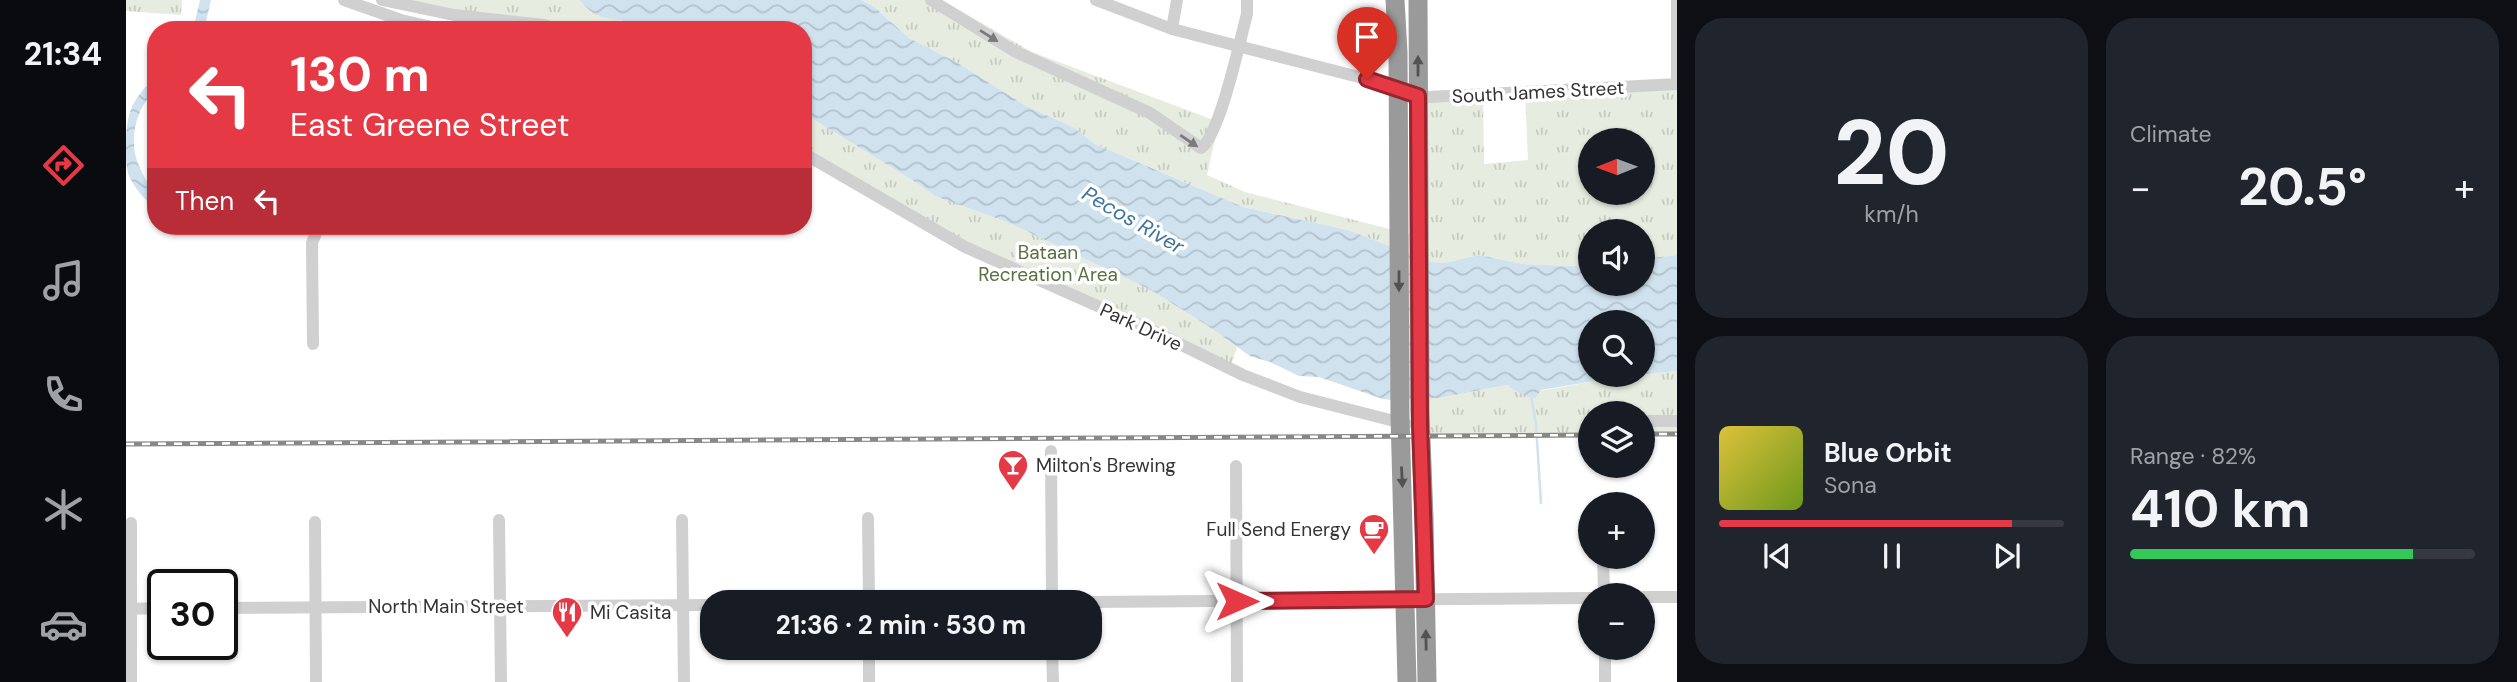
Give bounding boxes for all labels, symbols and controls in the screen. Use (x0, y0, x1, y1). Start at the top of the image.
pin (1337, 7, 1397, 79)
icon: arrive (1348, 18, 1386, 56)
one-way arrow (979, 29, 998, 42)
text: 21:34 (24, 33, 102, 75)
text: 130 m (290, 42, 430, 106)
icon: left (175, 49, 266, 140)
one-way arrow (1412, 55, 1424, 77)
street label: South James Street (1451, 75, 1625, 109)
text: 20 (1833, 94, 1950, 212)
text: East Greene Street (290, 104, 570, 146)
text: Climate (2130, 119, 2212, 149)
north arrow (1578, 128, 1656, 205)
map controls (1578, 128, 1655, 660)
one-way arrow (1180, 134, 1198, 148)
icon: directions (39, 141, 88, 190)
text: 20.5° (2238, 153, 2367, 221)
text: − (2130, 163, 2151, 213)
text: + (2454, 163, 2475, 213)
water label: Pecos River (1077, 180, 1190, 261)
icon: left (248, 182, 286, 220)
text: Then (175, 184, 234, 218)
text: km/h (1864, 199, 1919, 229)
button: sound (1578, 219, 1655, 296)
park label: Bataan Recreation Area (978, 240, 1118, 287)
icon: music (39, 256, 88, 305)
one-way arrow (1393, 270, 1405, 292)
street label: Park Drive (1096, 297, 1186, 357)
button: search (1578, 310, 1655, 387)
icon: phone (39, 370, 88, 419)
button: layers (1578, 401, 1655, 478)
text: Blue Orbit (1824, 436, 1952, 470)
text: Range · 82% (2130, 441, 2256, 471)
bar icon: Milton's Brewing (996, 448, 1030, 492)
place label: Milton's Brewing (1036, 453, 1176, 478)
one-way arrow (1397, 466, 1408, 488)
text: Sona (1824, 470, 1877, 500)
text: 410 km (2130, 475, 2311, 543)
icon: climate (39, 485, 88, 534)
button: + (1578, 492, 1655, 569)
cafe icon: Full Send Energy (1357, 512, 1391, 556)
place label: Full Send Energy (1206, 517, 1351, 542)
icon: previous (1758, 537, 1796, 575)
icon: pause (1873, 537, 1911, 575)
icon: next (1988, 537, 2026, 575)
position arrow (1200, 564, 1274, 638)
speed limit sign: 30 (147, 569, 238, 660)
button: − (1578, 583, 1655, 660)
street label: North Main Street (368, 594, 524, 619)
restaurant icon: Mi Casita (550, 595, 584, 639)
icon: car (39, 600, 88, 649)
place label: Mi Casita (590, 600, 671, 625)
text: 21:36 · 2 min · 530 m (776, 608, 1026, 642)
one-way arrow (1421, 629, 1432, 651)

